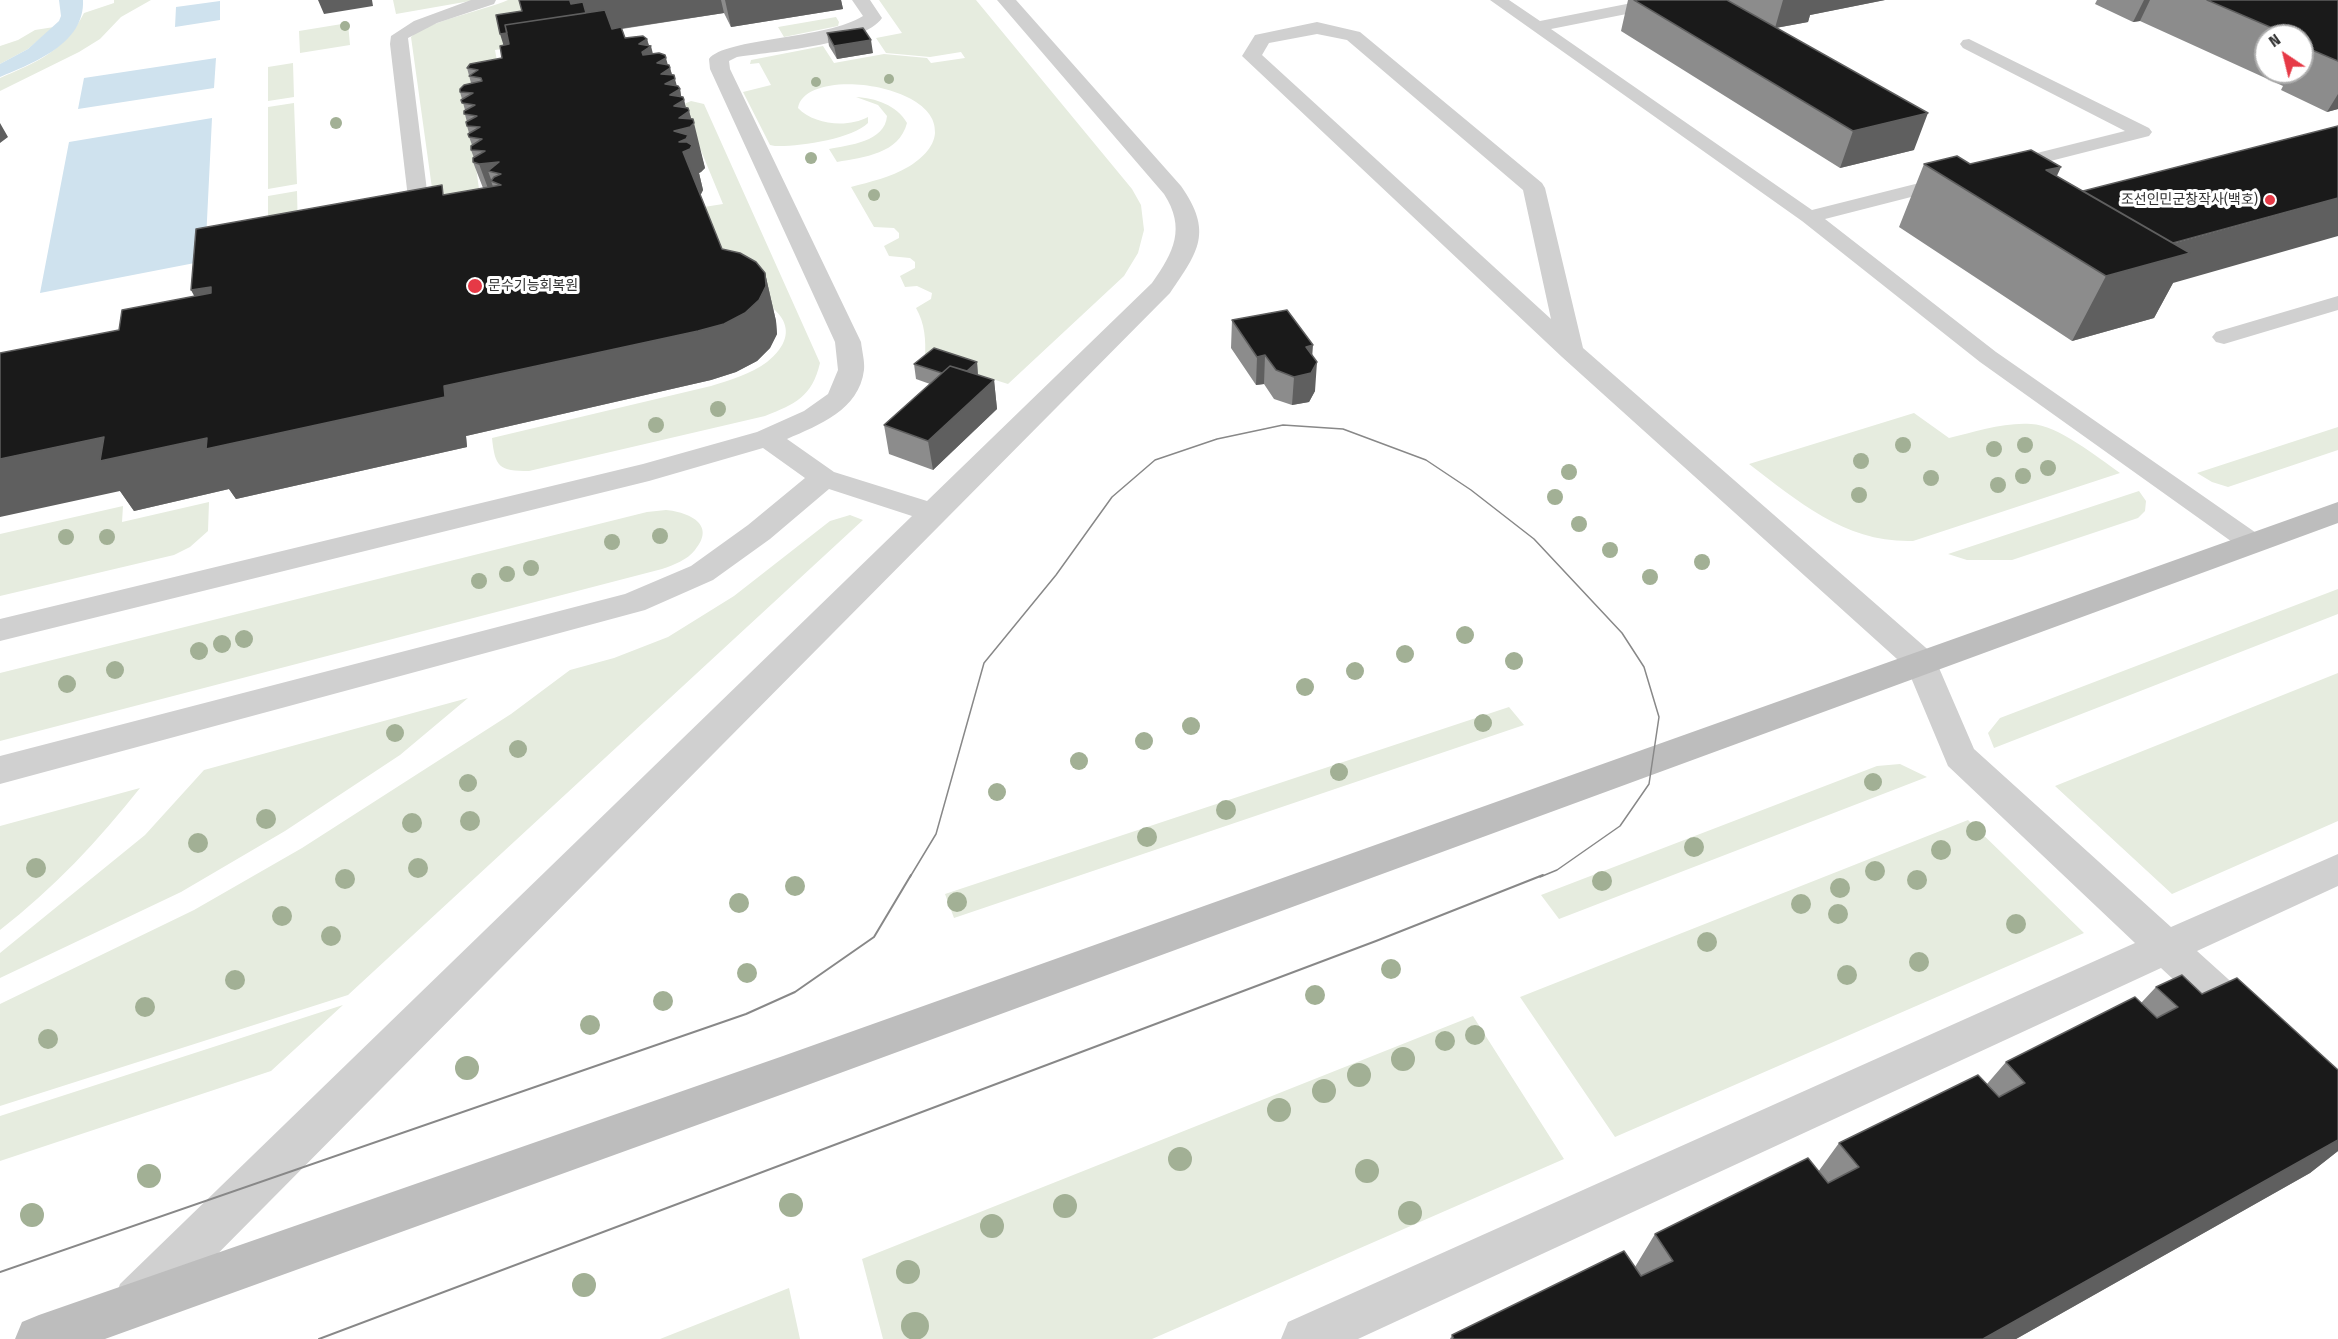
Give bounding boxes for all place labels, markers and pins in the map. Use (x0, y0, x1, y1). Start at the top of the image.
place label: 조선인민군창작사(백호) (2121, 192, 2258, 208)
marker: 조선인민군창작사(백호) (2263, 193, 2277, 207)
marker: 문수기능회복원 (466, 277, 484, 295)
place label: 문수기능회복원 (488, 278, 578, 294)

